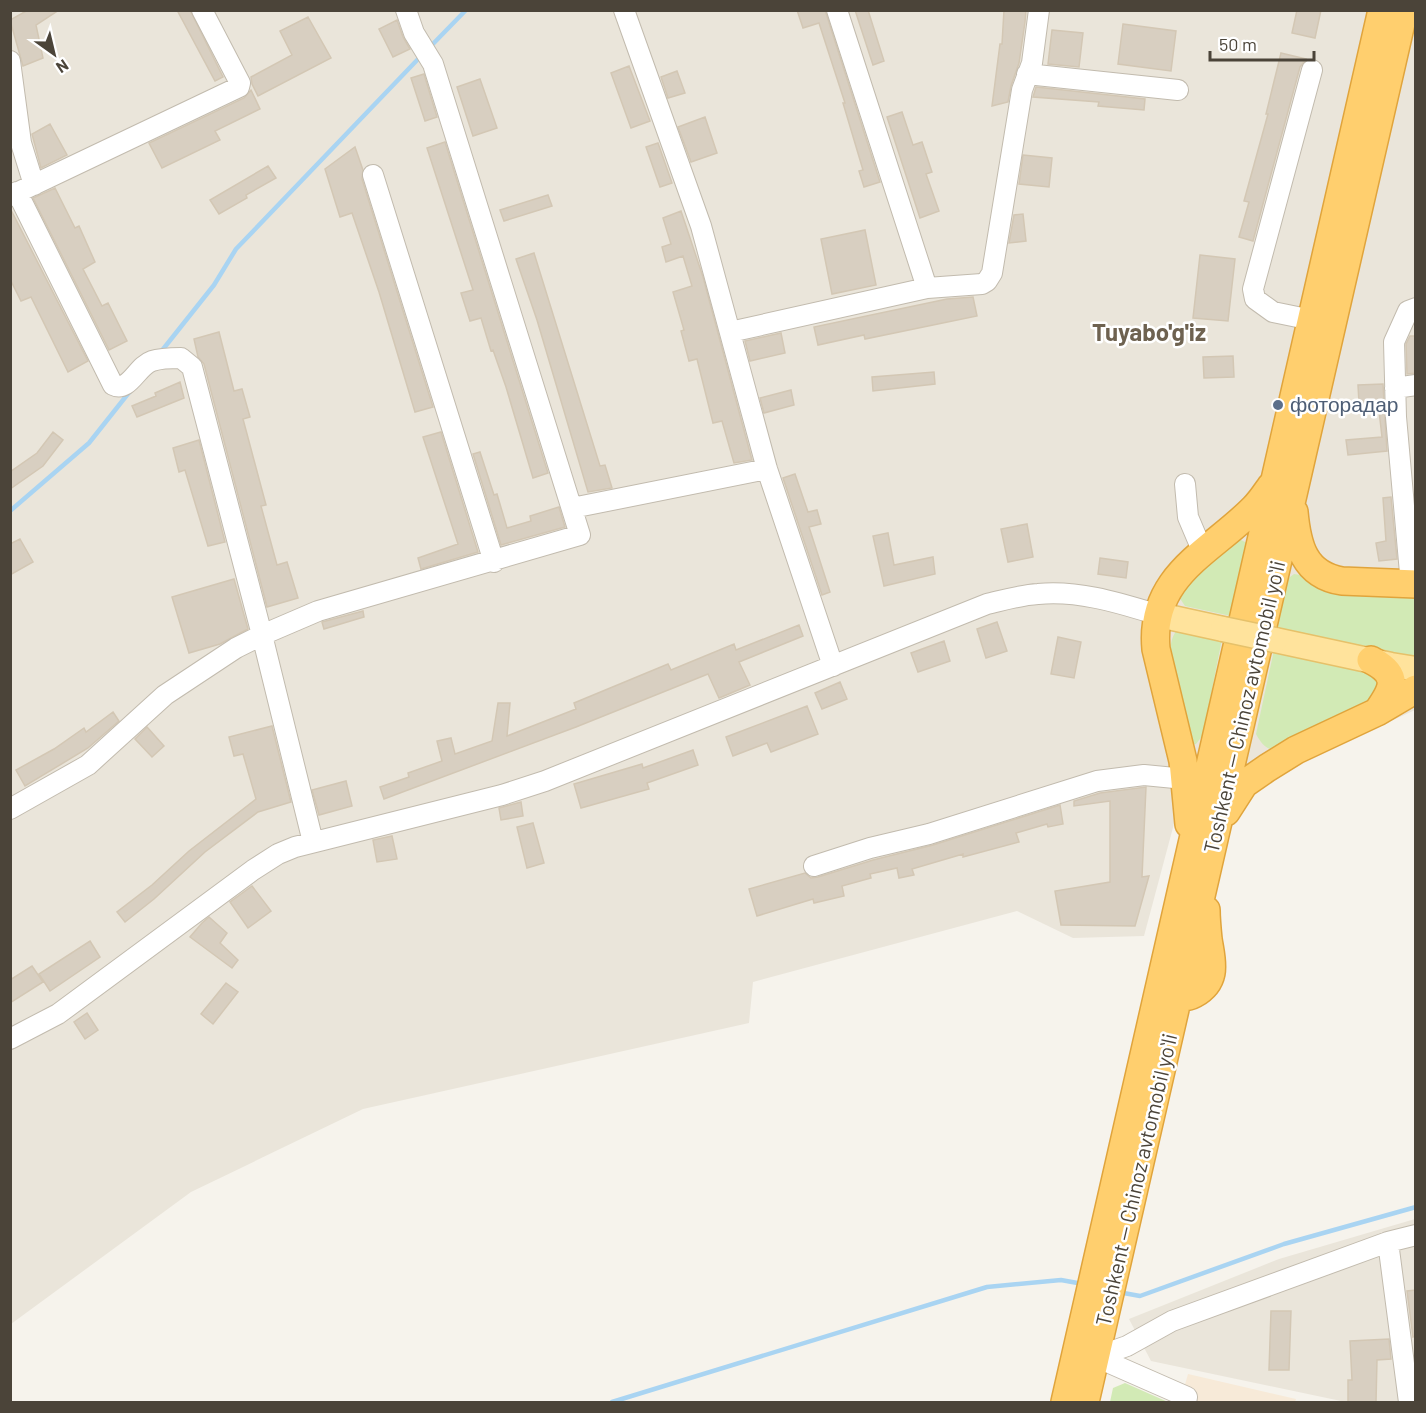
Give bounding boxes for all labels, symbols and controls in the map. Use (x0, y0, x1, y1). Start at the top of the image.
north arrow (24, 24, 84, 84)
scale bar (1210, 24, 1314, 62)
text: 50 m (1219, 33, 1257, 55)
text: N (53, 56, 72, 78)
district label: Tuyabo'g'iz (1092, 317, 1206, 346)
place label: фоторадар (1290, 391, 1399, 416)
marker: фоторадар (1271, 398, 1285, 412)
street label: Toshkent — Chinoz avtomobil yoʻli (1198, 558, 1289, 856)
street label: Toshkent — Chinoz avtomobil yoʻli (1090, 1031, 1181, 1329)

